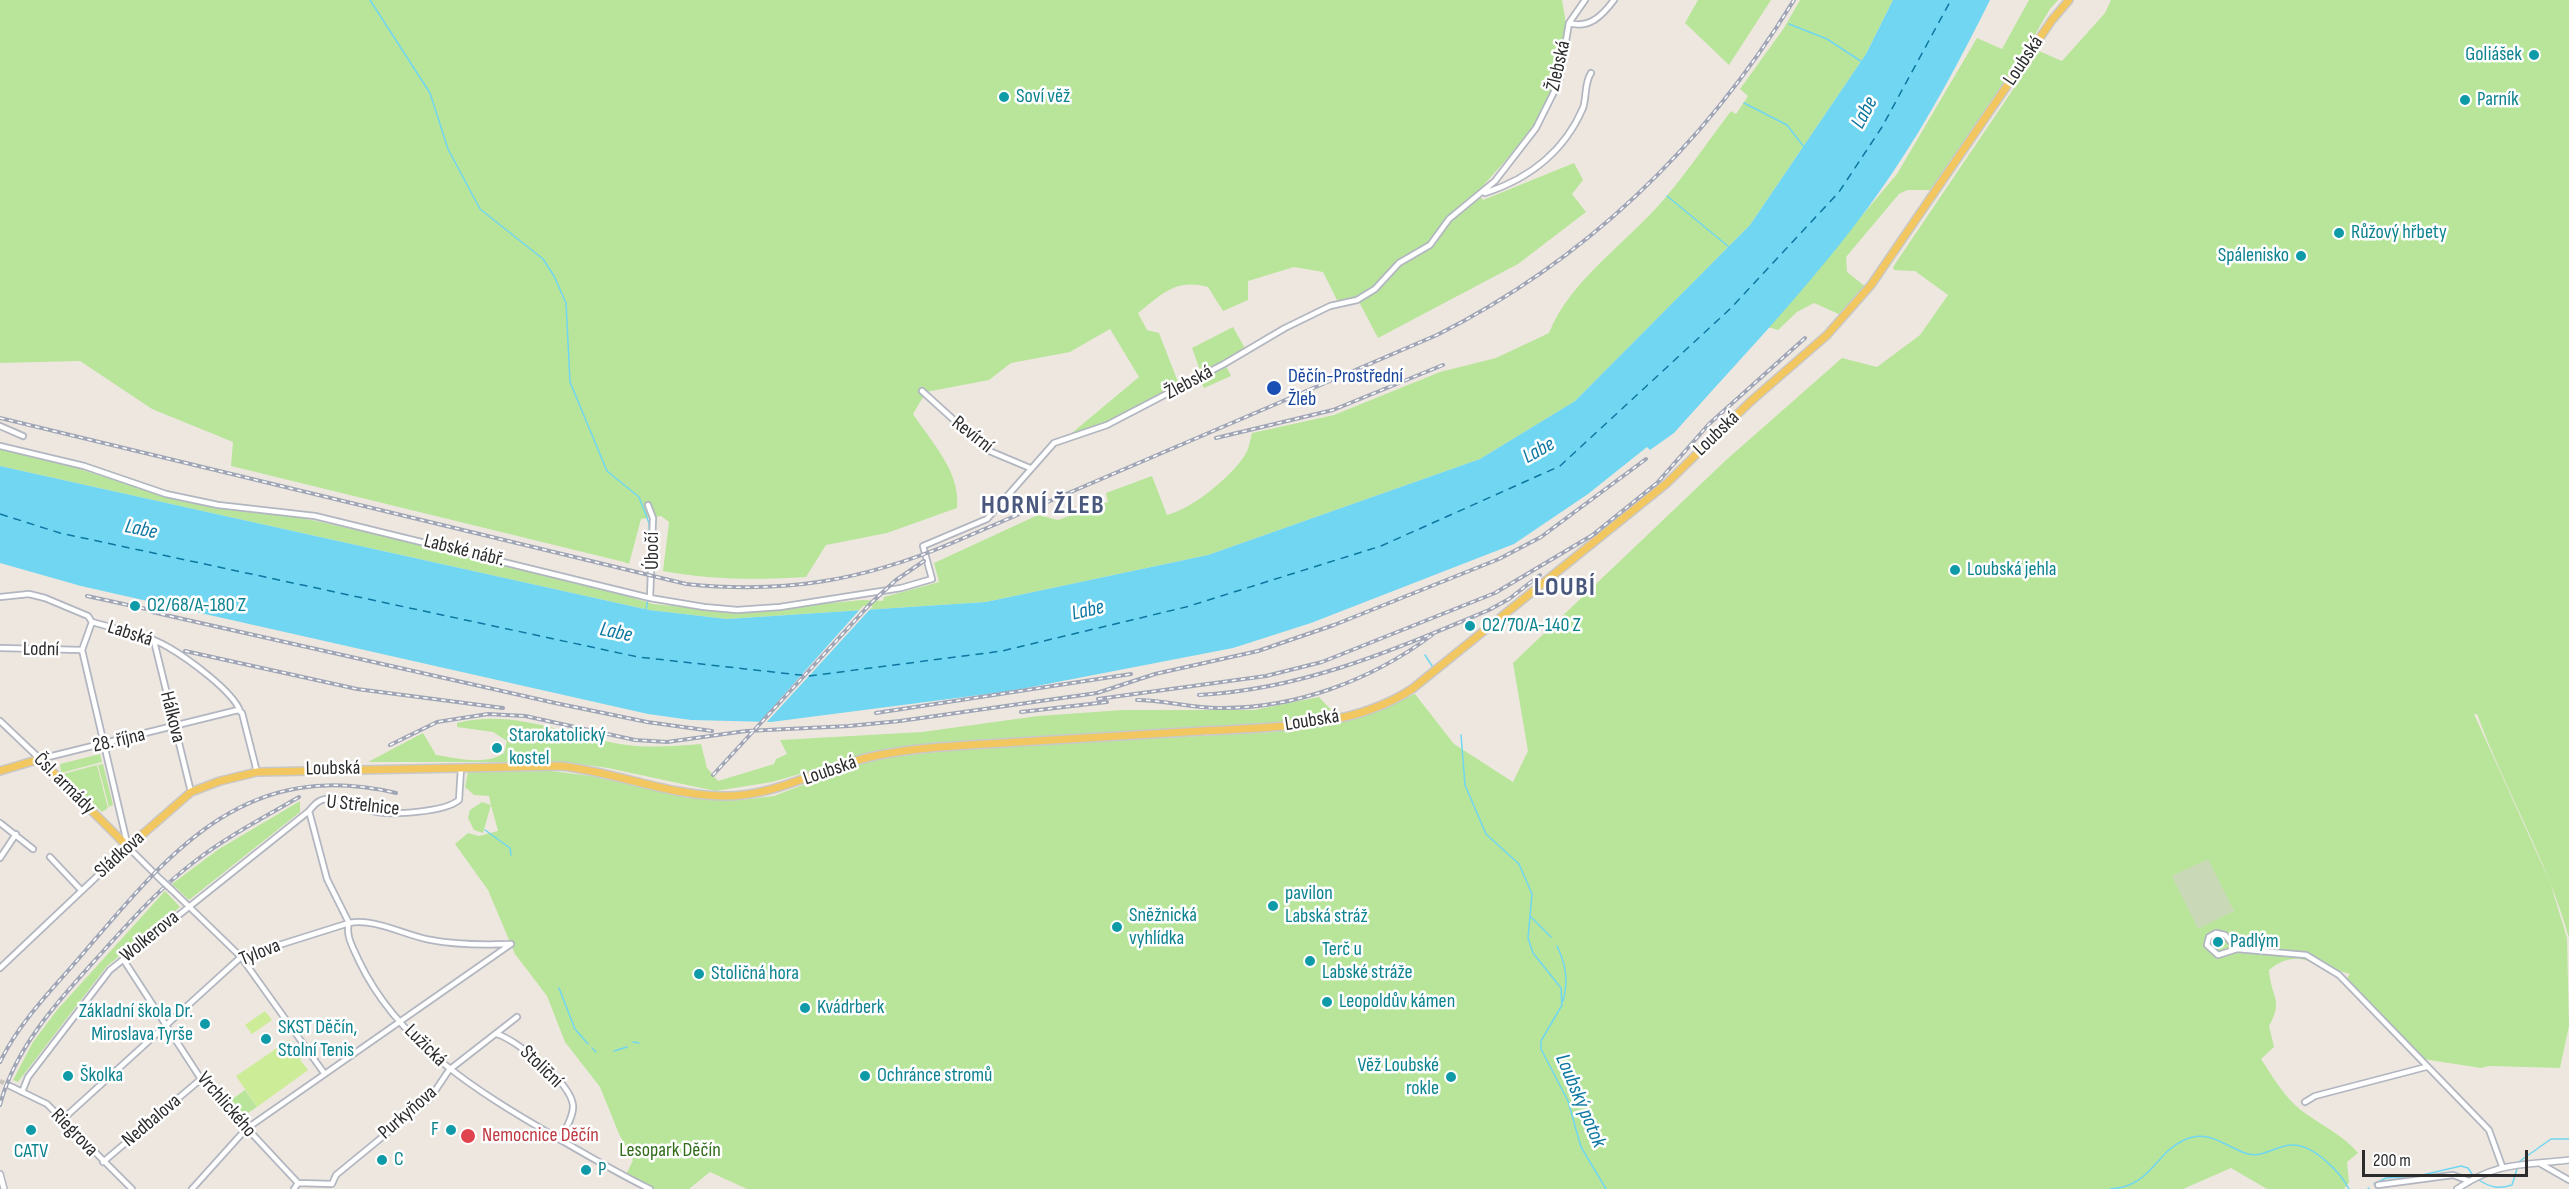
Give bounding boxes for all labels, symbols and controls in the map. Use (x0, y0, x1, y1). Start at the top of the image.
street label: Loubská (1999, 32, 2049, 90)
street label: Žlebská (1542, 39, 1576, 93)
place label: Goliášek (2465, 43, 2522, 67)
marker: Goliášek (2527, 48, 2541, 62)
place label: Soví věž (1016, 85, 1070, 109)
place label: Parník (2477, 88, 2519, 112)
marker: Soví věž (997, 90, 1011, 104)
water label: Labe (1846, 93, 1884, 133)
marker: Parník (2458, 93, 2472, 107)
place label: Růžový hřbety (2351, 221, 2447, 245)
marker: Růžový hřbety (2332, 226, 2346, 240)
place label: Spálenisko (2218, 244, 2289, 268)
marker: Spálenisko (2294, 249, 2308, 263)
street label: Žlebská (1161, 360, 1217, 406)
place label: Děčín-Prostřední Žleb (1288, 365, 1403, 412)
marker: Děčín-Prostřední Žleb (1265, 379, 1283, 397)
street label: Loubská (1689, 406, 1745, 462)
street label: Revírní (946, 411, 998, 459)
water label: Labe (1519, 432, 1559, 470)
district label: HORNÍ ŽLEB (981, 490, 1105, 522)
water label: Labe (122, 514, 160, 546)
street label: Labské nábř. (421, 529, 507, 573)
street label: Úbočí (641, 532, 665, 570)
place label: Loubská jehla (1967, 558, 2056, 582)
marker: Loubská jehla (1948, 563, 1962, 577)
district label: LOUBÍ (1534, 572, 1596, 604)
place label: O2/68/A-180 Z (147, 594, 246, 618)
water label: Labe (1069, 595, 1107, 627)
marker: O2/68/A-180 Z (128, 599, 142, 613)
place label: O2/70/A-140 Z (1482, 614, 1581, 638)
street label: Labská (104, 615, 156, 653)
water label: Labe (597, 617, 635, 649)
marker: O2/70/A-140 Z (1463, 619, 1477, 633)
street label: Lodní (23, 638, 59, 662)
street label: Hálkova (154, 689, 190, 745)
street label: Loubská (1283, 705, 1341, 737)
street label: 28. října (90, 723, 148, 759)
place label: Starokatolický kostel (509, 724, 606, 771)
marker: Starokatolický kostel (490, 741, 504, 755)
street label: Čsl. armády (28, 748, 100, 820)
street label: Loubská (800, 751, 860, 791)
street label: Loubská (305, 757, 361, 781)
street label: U Střelnice (325, 790, 401, 822)
street label: Sládkova (90, 826, 150, 884)
place label: pavilon Labská stráž (1285, 882, 1368, 929)
marker: pavilon Labská stráž (1266, 899, 1280, 913)
place label: Sněžnická vyhlídka (1129, 904, 1197, 951)
street label: Wolkerova (116, 906, 184, 968)
marker: Sněžnická vyhlídka (1110, 920, 1124, 934)
place label: Padlým (2230, 930, 2278, 954)
street label: Tylova (236, 934, 284, 972)
marker: Padlým (2211, 935, 2225, 949)
place label: Terč u Labské stráže (1322, 938, 1412, 985)
marker: Terč u Labské stráže (1303, 954, 1317, 968)
place label: Stoličná hora (711, 962, 799, 986)
marker: Stoličná hora (692, 967, 706, 981)
place label: Leopoldův kámen (1339, 990, 1455, 1014)
marker: Leopoldův kámen (1320, 995, 1334, 1009)
place label: Kvádrberk (817, 996, 884, 1020)
place label: Základní škola Dr. Miroslava Tyrše (79, 1000, 193, 1047)
marker: Kvádrberk (798, 1001, 812, 1015)
place label: SKST Děčín, Stolní Tenis (278, 1016, 357, 1063)
marker: Základní škola Dr. Miroslava Tyrše (198, 1017, 212, 1031)
street label: Lužická (399, 1020, 451, 1072)
marker: SKST Děčín, Stolní Tenis (259, 1032, 273, 1046)
street label: Stoliční (514, 1041, 568, 1093)
water label: Loubský potok (1549, 1051, 1611, 1151)
place label: Věž Loubské rokle (1358, 1054, 1439, 1101)
place label: Školka (80, 1064, 123, 1088)
place label: Ochránce stromů (877, 1064, 992, 1088)
street label: Vrchlického (191, 1067, 261, 1143)
marker: Školka (61, 1069, 75, 1083)
marker: Ochránce stromů (858, 1069, 872, 1083)
marker: Věž Loubské rokle (1444, 1070, 1458, 1084)
street label: Purkyňova (374, 1081, 442, 1145)
street label: Nedbalova (118, 1089, 186, 1153)
street label: Riegrova (45, 1104, 103, 1162)
place label: F (431, 1118, 439, 1142)
marker: CATV (24, 1123, 38, 1137)
marker: F (444, 1123, 458, 1137)
place label: Nemocnice Děčín (482, 1124, 599, 1148)
marker: Nemocnice Děčín (459, 1127, 477, 1145)
scale bar (2365, 1138, 2532, 1176)
park label: Lesopark Děčín (619, 1139, 721, 1163)
place label: CATV (14, 1140, 48, 1164)
place label: C (394, 1148, 404, 1172)
text: 200 m (2373, 1150, 2411, 1171)
marker: C (375, 1153, 389, 1167)
place label: P (598, 1158, 606, 1182)
marker: P (579, 1163, 593, 1177)

